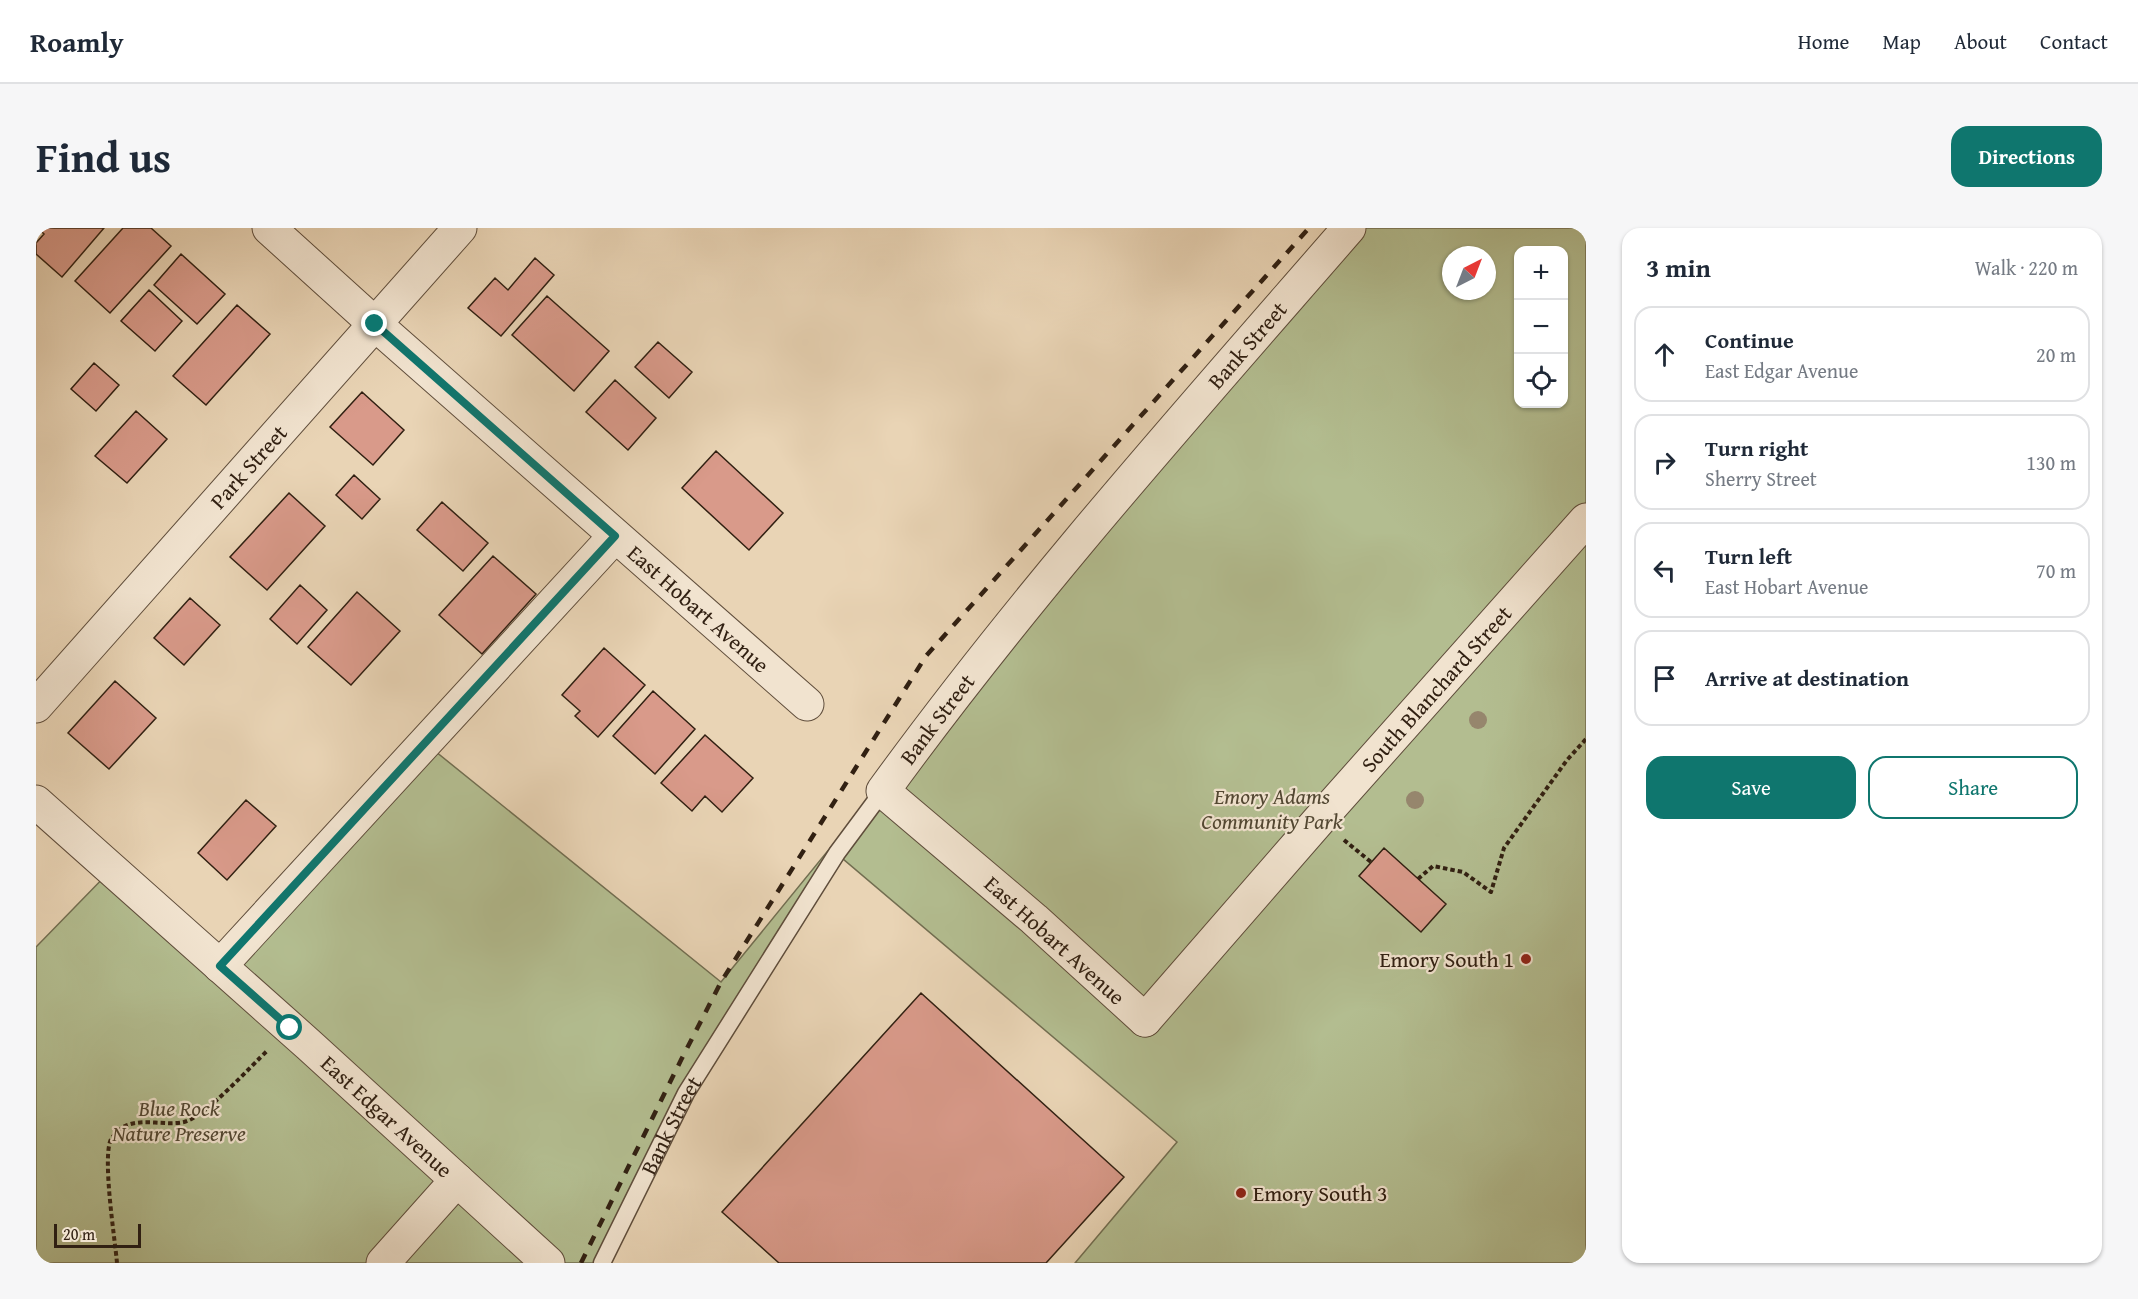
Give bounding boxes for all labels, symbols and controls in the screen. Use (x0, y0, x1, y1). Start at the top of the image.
text: Roamly (30, 21, 124, 62)
text: Home (1798, 26, 1849, 57)
text: Map (1882, 26, 1921, 57)
text: About (1954, 26, 2007, 57)
text: Contact (2040, 26, 2108, 57)
text: Find us (36, 126, 171, 187)
button: Directions (1951, 126, 2102, 187)
north arrow (1442, 246, 1496, 300)
map controls (1514, 246, 1568, 408)
button: + (1514, 246, 1568, 300)
text: 3 min (1646, 248, 1711, 287)
text: Walk · 220 m (1975, 253, 2078, 282)
street label: Bank Street (1200, 294, 1294, 396)
button: − (1514, 300, 1568, 354)
route end (361, 310, 387, 336)
text: Continue (1705, 324, 1794, 356)
icon: ahead (1648, 338, 1681, 371)
text: 20 m (2036, 340, 2076, 369)
button: locate (1514, 354, 1568, 408)
text: East Edgar Avenue (1705, 356, 1858, 385)
street label: Park Street (202, 417, 295, 516)
text: Turn right (1705, 432, 1808, 464)
icon: right (1648, 446, 1681, 479)
text: 130 m (2026, 448, 2076, 477)
text: Sherry Street (1705, 464, 1817, 493)
street label: East Hobart Avenue (620, 537, 777, 680)
text: Turn left (1705, 540, 1792, 572)
icon: left (1648, 554, 1681, 587)
text: 70 m (2036, 556, 2076, 585)
text: East Hobart Avenue (1705, 572, 1868, 601)
street label: South Blanchard Street (1353, 598, 1519, 779)
icon: arrive (1648, 662, 1681, 695)
text: Arrive at destination (1705, 662, 1909, 694)
street label: Bank Street (892, 666, 982, 771)
button: Save (1646, 756, 1856, 819)
button: Share (1868, 756, 2078, 819)
park label: Emory Adams Community Park (1201, 780, 1344, 837)
street label: East Hobart Avenue (977, 868, 1133, 1012)
place label: Emory South 1 (1379, 943, 1514, 975)
marker: Emory South 1 (1519, 952, 1533, 966)
route start (276, 1014, 302, 1040)
street label: East Edgar Avenue (314, 1047, 460, 1185)
street label: Bank Street (632, 1069, 709, 1180)
park label: Blue Rock Nature Preserve (111, 1092, 246, 1149)
place label: Emory South 3 (1253, 1177, 1388, 1209)
marker: Emory South 3 (1234, 1186, 1248, 1200)
scale bar (54, 1221, 141, 1248)
text: 20 m (63, 1222, 95, 1246)

